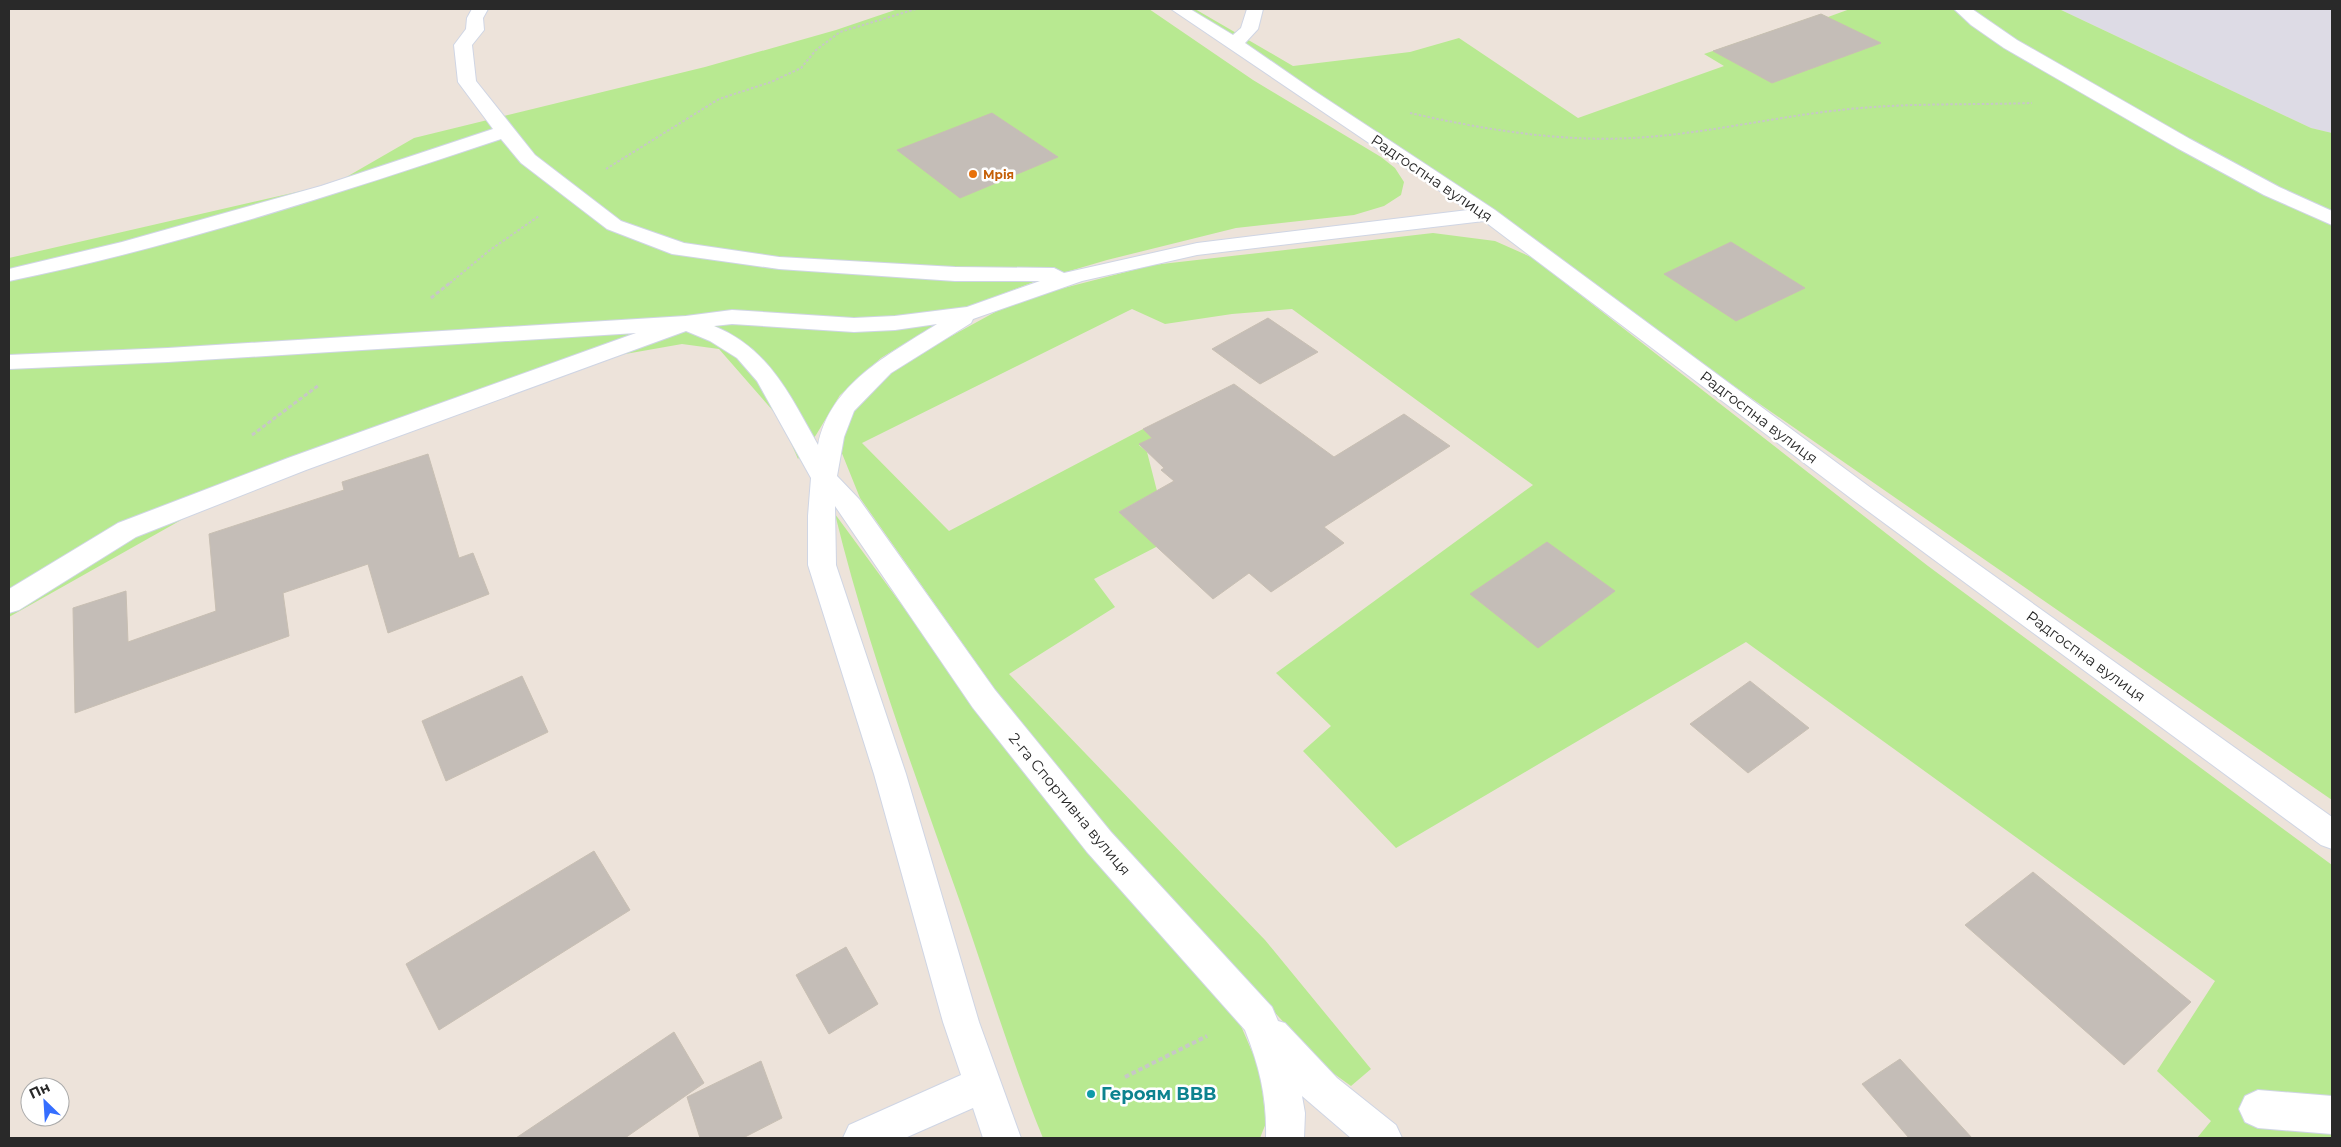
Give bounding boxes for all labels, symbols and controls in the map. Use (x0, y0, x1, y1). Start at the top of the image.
street label: Радгоспна вулиця (1367, 130, 1497, 226)
place label: Мрія (983, 167, 1014, 182)
marker: Мрія (967, 168, 979, 180)
street label: Радгоспна вулиця (1696, 366, 1822, 468)
street label: Радгоспна вулиця (2023, 606, 2149, 706)
street label: 2-га Спортивна вулиця (1005, 729, 1135, 879)
north arrow (20, 1077, 70, 1127)
text: Пн (26, 1078, 53, 1103)
place label: Героям ВВВ (1101, 1083, 1217, 1105)
marker: Героям ВВВ (1085, 1088, 1097, 1100)

